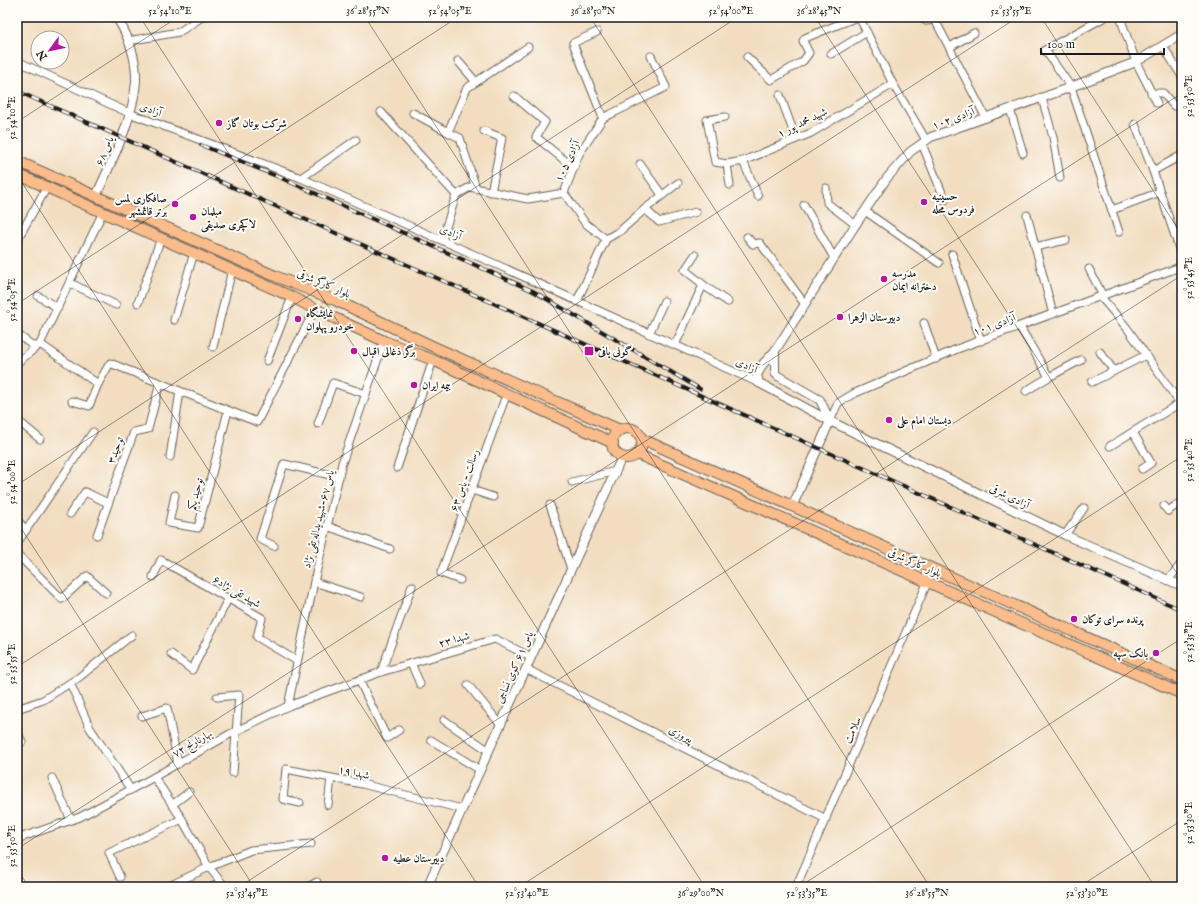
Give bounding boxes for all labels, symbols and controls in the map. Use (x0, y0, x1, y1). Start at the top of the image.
text: 52°54'10"E (148, 5, 192, 18)
text: 36°28'55"N (346, 5, 390, 18)
text: 52°54'05"E (428, 5, 472, 18)
text: 36°28'50"N (571, 5, 616, 18)
text: 52°54'00"E (709, 5, 753, 18)
text: 36°28'45"N (797, 5, 842, 18)
text: 52°53'55"E (991, 5, 1031, 18)
north arrow (30, 30, 70, 70)
scale bar (1041, 30, 1164, 56)
text: 100 m (1047, 37, 1075, 52)
text: N (34, 47, 51, 64)
text: 52°53'50"E (1183, 75, 1196, 117)
text: 52°54'10"E (6, 96, 19, 140)
street label: آزادی (138, 98, 166, 121)
street label: آزادی ۱۰۲ (930, 103, 978, 133)
street label: شهید محمد پور ۱ (775, 105, 830, 141)
place label: شرکت بوتان گاز (225, 116, 287, 131)
marker: شرکت بوتان گاز (214, 118, 224, 128)
street label: یاس ۶۸ (92, 134, 118, 168)
street label: آزادی ۱۰۵ (551, 137, 584, 184)
place label: حسینیه فردوس محله (932, 190, 975, 217)
place label: صافکاری لمس برتر قائمشهر (115, 192, 167, 219)
marker: حسینیه فردوس محله (919, 197, 929, 207)
marker: صافکاری لمس برتر قائمشهر (170, 199, 180, 209)
place label: مبلمان لاکچری صدیقی (200, 205, 256, 233)
marker: مبلمان لاکچری صدیقی (188, 212, 198, 222)
street label: آزادی (437, 221, 466, 245)
text: 52°53'45"E (1183, 257, 1196, 299)
street label: بلوار کارگر شرقی (295, 265, 353, 301)
place label: مدرسه دخترانه ایمان (892, 267, 937, 294)
marker: مدرسه دخترانه ایمان (879, 274, 889, 284)
text: 52°54'05"E (6, 278, 19, 322)
place label: نمایشگاه خودرو پهلوان (306, 306, 354, 334)
street label: آزادی ۱۰۱ (971, 309, 1019, 339)
place label: دبیرستان الزهرا (848, 311, 900, 325)
marker: دبیرستان الزهرا (835, 312, 845, 322)
marker: نمایشگاه خودرو پهلوان (293, 314, 303, 324)
place label: برگر ذغالی اقبال (362, 344, 415, 359)
marker: گونی بافی (583, 345, 595, 357)
place label: گونی بافی (597, 345, 632, 359)
marker: برگر ذغالی اقبال (349, 346, 359, 356)
street label: آزادی (733, 354, 762, 378)
place label: بیمه ایران (422, 379, 451, 393)
marker: بیمه ایران (409, 380, 419, 390)
place label: دبستان امام علی (896, 414, 952, 430)
marker: دبستان امام علی (884, 415, 894, 425)
street label: توحید۳ (105, 434, 128, 466)
text: 52°53'40"E (1183, 438, 1196, 482)
street label: رسالت - یاس ۶۳ (447, 447, 483, 514)
text: 52°54'00"E (6, 460, 19, 504)
street label: یاس ۶۷-شهید یداله تقی نژاد (300, 468, 339, 570)
street label: توحید یکم (185, 476, 210, 513)
street label: آزادی شرقی (987, 480, 1034, 513)
street label: بلوار کارگر شرقی (886, 544, 944, 581)
street label: شهید تقی نژاد۶ (209, 572, 263, 612)
place label: پرنده سرای توکان (1082, 613, 1144, 627)
marker: پرنده سرای توکان (1069, 614, 1079, 624)
text: 52°53'35"E (1183, 622, 1196, 662)
street label: یاس ۶۱ کوی نساجی (493, 628, 537, 706)
street label: شهدا ۲۳ (437, 629, 472, 651)
text: 52°53'55"E (6, 644, 19, 684)
place label: بانک سپه (1113, 647, 1148, 661)
marker: بانک سپه (1151, 648, 1161, 658)
street label: سلامت (841, 715, 865, 746)
street label: پیروزی (666, 723, 696, 747)
street label: بهارنارنج ۷۲ (170, 727, 216, 762)
street label: شهدا ۱۹ (337, 763, 371, 783)
text: 52°53'30"E (1183, 802, 1196, 844)
text: 52°53'50"E (6, 825, 19, 867)
place label: دبیرستان عطیه (393, 852, 444, 866)
marker: دبیرستان عطیه (380, 853, 390, 863)
text: 52°53'45"E (226, 887, 268, 900)
text: 52°53'40"E (505, 887, 549, 900)
text: 36°29'00"N (678, 887, 725, 900)
text: 52°53'35"E (787, 887, 827, 900)
text: 36°28'55"N (905, 887, 949, 900)
text: 52°53'30"E (1066, 887, 1108, 900)

